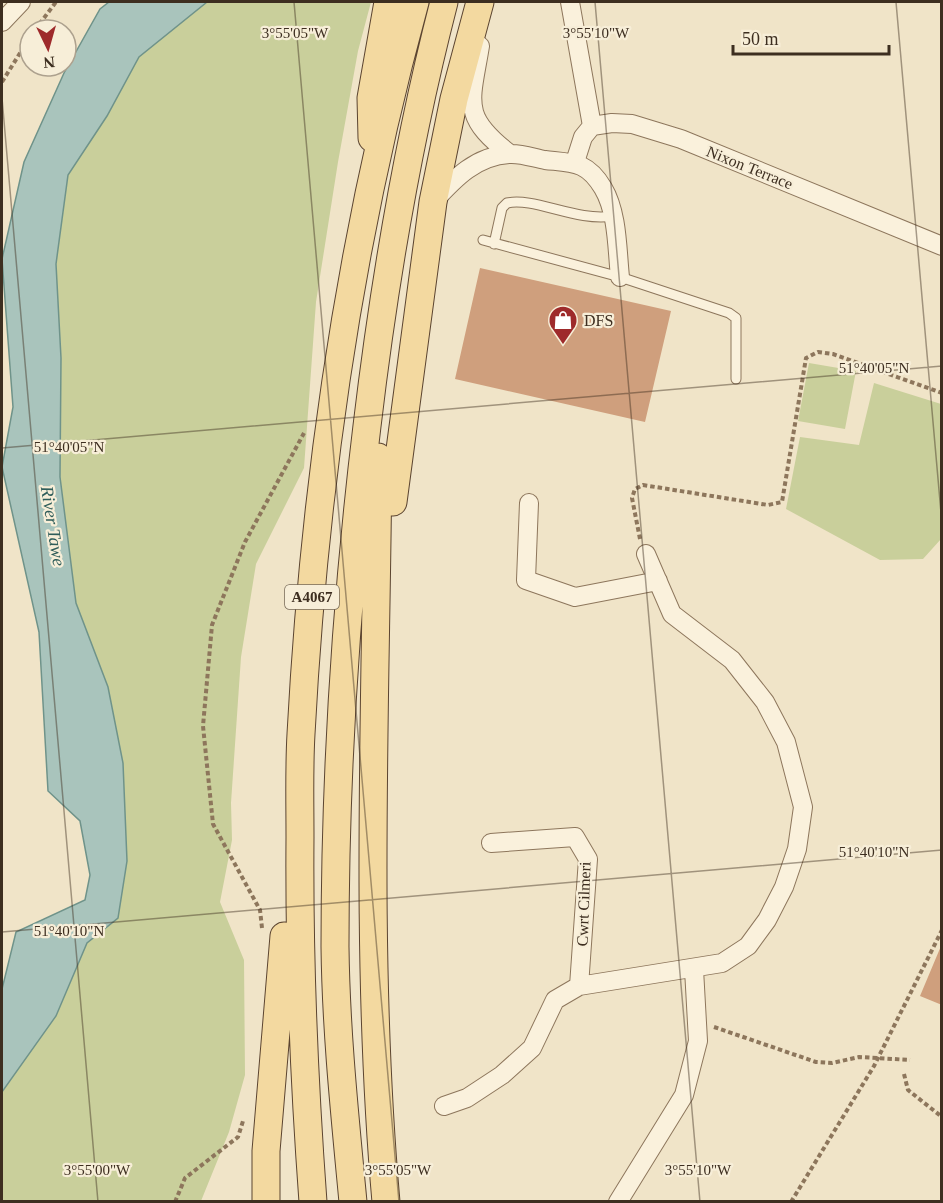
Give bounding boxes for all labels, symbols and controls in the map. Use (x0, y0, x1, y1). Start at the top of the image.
north arrow (18, 18, 78, 78)
scale bar (733, 18, 889, 56)
text: 3°55'05"W (262, 25, 329, 41)
text: 3°55'10"W (563, 25, 630, 41)
text: 50 m (742, 29, 779, 49)
text: N (42, 53, 56, 71)
street label: Nixon Terrace (704, 142, 795, 192)
shop icon: DFS (547, 304, 579, 346)
place label: DFS (584, 312, 613, 329)
text: 51°40'05"N (839, 360, 909, 376)
text: 51°40'05"N (34, 439, 104, 455)
water label: River Tawe (37, 484, 69, 567)
road number: A4067 (285, 585, 339, 609)
text: 51°40'10"N (839, 844, 909, 860)
street label: Cwrt Cilmeri (574, 861, 593, 947)
text: 51°40'10"N (34, 923, 104, 939)
text: 3°55'00"W (64, 1162, 131, 1178)
text: 3°55'05"W (365, 1162, 432, 1178)
text: 3°55'10"W (665, 1162, 732, 1178)

